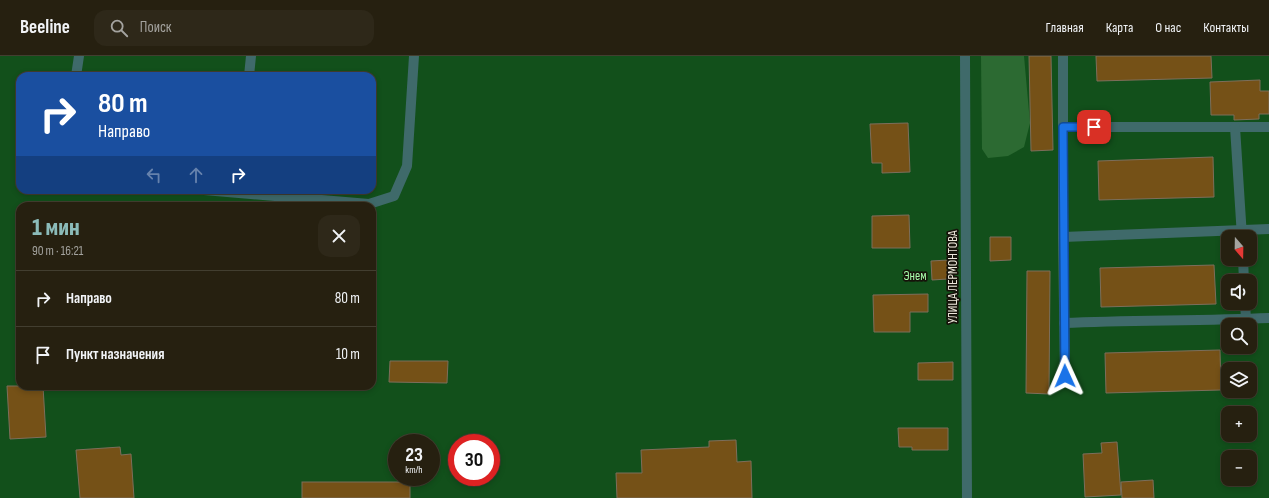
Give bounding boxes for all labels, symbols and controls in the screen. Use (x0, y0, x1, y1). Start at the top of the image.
search box (94, 10, 374, 46)
text: Beeline (20, 16, 70, 39)
icon: search (108, 17, 130, 39)
text: Поиск (140, 18, 171, 37)
text: Главная (1046, 19, 1084, 36)
text: Карта (1106, 19, 1133, 36)
text: О нас (1155, 19, 1181, 36)
text: Контакты (1203, 19, 1249, 36)
text: 80 m (98, 87, 147, 120)
icon: right (32, 88, 84, 140)
pin (1077, 110, 1111, 144)
icon: arrive (1083, 116, 1105, 138)
text: Направо (98, 121, 150, 142)
icon: left (143, 164, 165, 186)
icon: ahead (185, 164, 207, 186)
icon: right (227, 164, 249, 186)
text: 1 мин (32, 213, 80, 242)
button: close (318, 215, 360, 257)
street label: УЛИЦА ЛЕРМОНТОВА (945, 230, 961, 324)
north arrow (1221, 230, 1257, 266)
map controls (1221, 230, 1257, 486)
text: 90 m · 16:21 (32, 243, 83, 259)
park label: Энем (903, 268, 927, 284)
button: sound (1221, 274, 1257, 310)
icon: right (32, 288, 54, 310)
text: Направо (66, 289, 112, 308)
text: 80 m (335, 289, 360, 308)
button: search (1221, 318, 1257, 354)
icon: arrive (32, 344, 54, 366)
text: Пункт назначения (66, 345, 164, 364)
text: 10 m (336, 345, 360, 364)
position arrow (1044, 355, 1086, 397)
button: layers (1221, 362, 1257, 398)
button: + (1221, 406, 1257, 442)
speed limit sign: 30 (448, 434, 500, 486)
text: 23 (405, 443, 423, 467)
button: − (1221, 450, 1257, 486)
text: km/h (405, 464, 423, 476)

